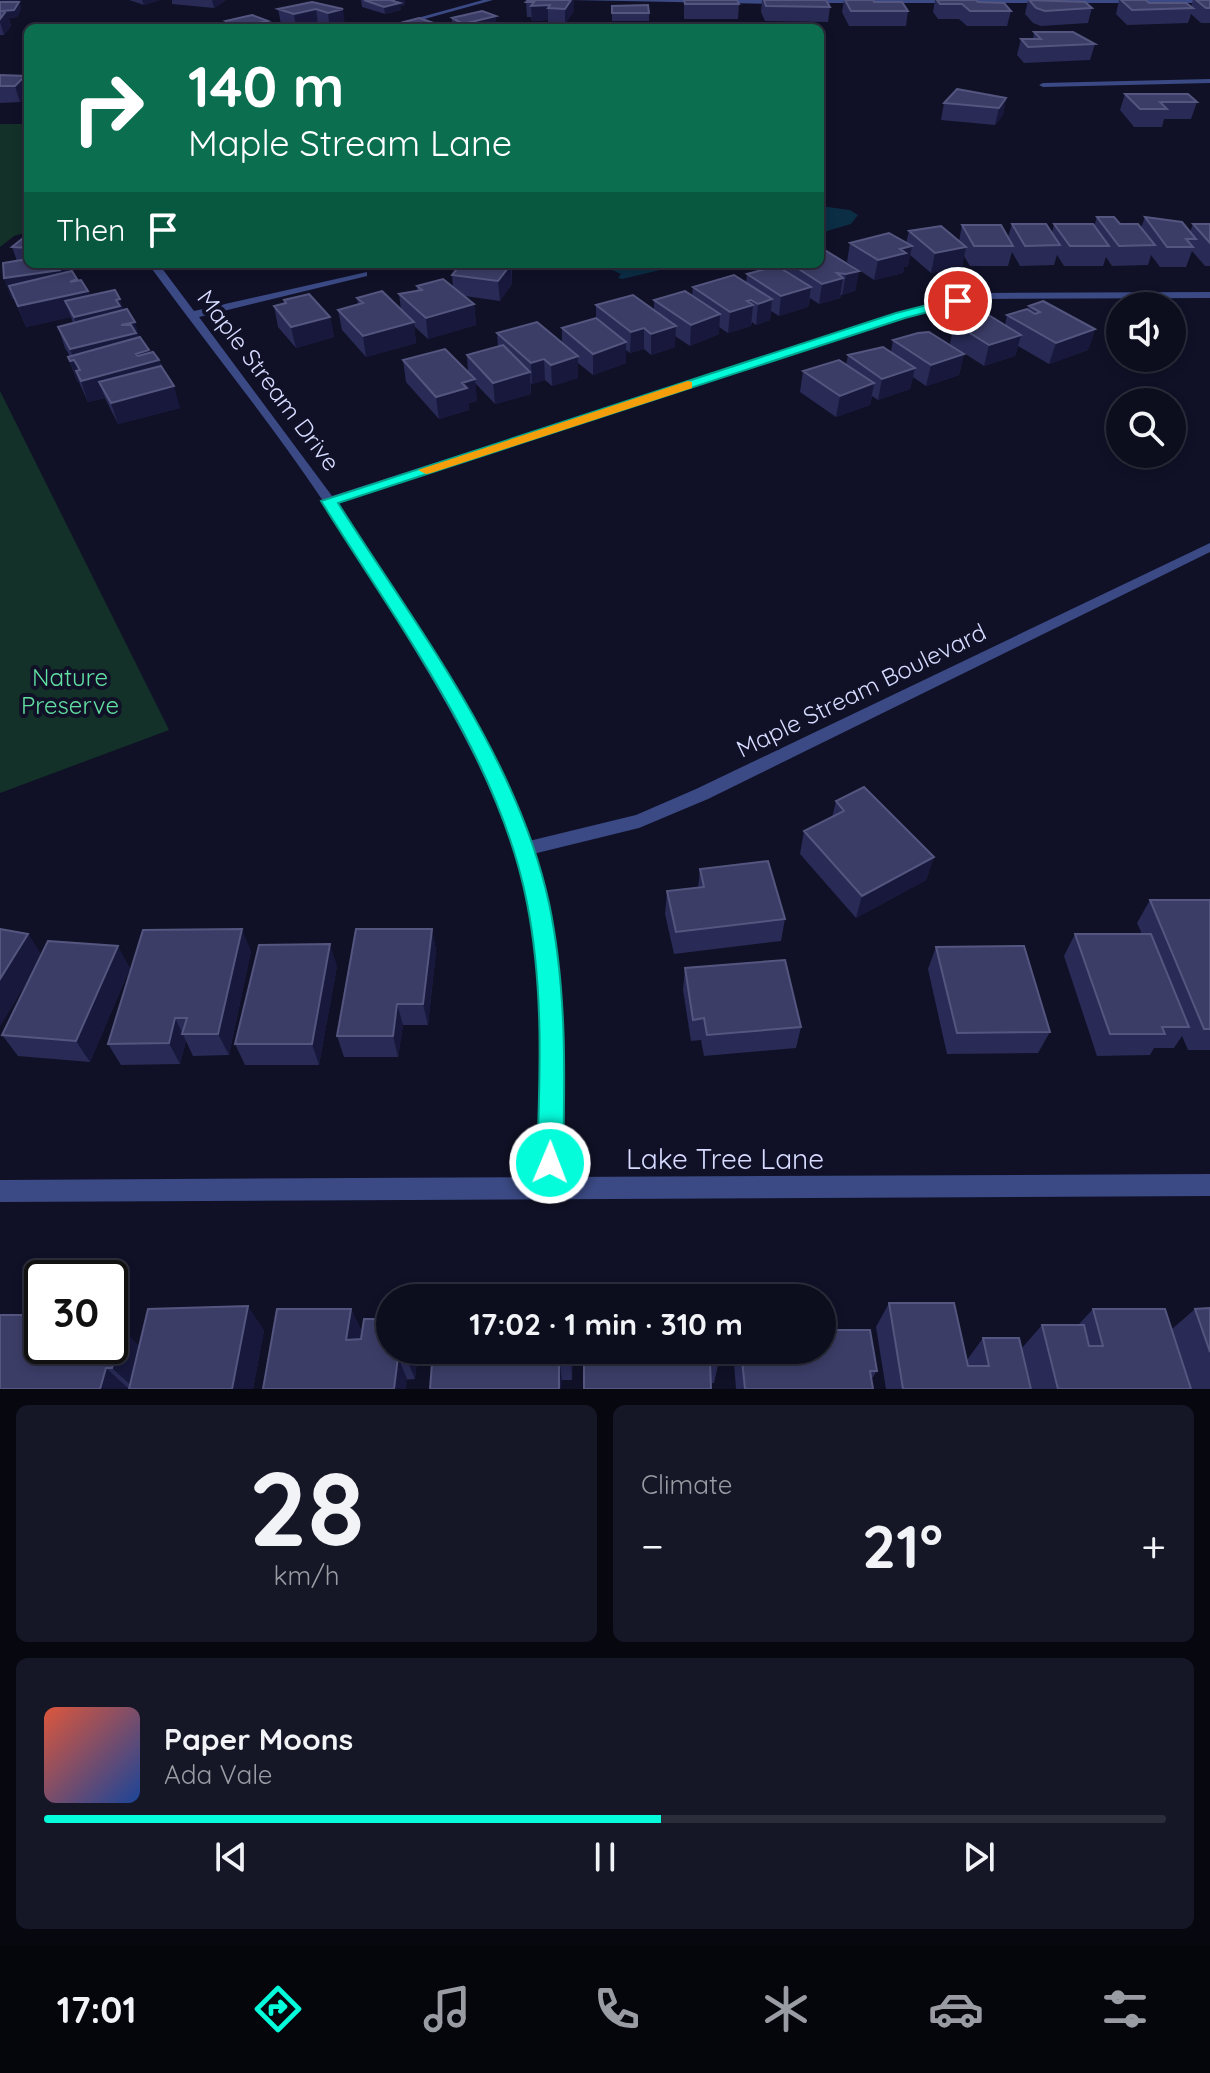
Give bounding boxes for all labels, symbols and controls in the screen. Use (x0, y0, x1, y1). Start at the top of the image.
text: 140 m (188, 51, 344, 121)
icon: right (56, 56, 160, 160)
text: Maple Stream Lane (188, 120, 512, 165)
icon: arrive (141, 208, 185, 252)
text: Then (56, 211, 125, 249)
pin (924, 267, 992, 335)
icon: arrive (936, 279, 980, 323)
street label: Maple Stream Drive (191, 283, 347, 477)
map controls (1106, 292, 1186, 468)
button: sound (1106, 292, 1186, 372)
button: search (1106, 388, 1186, 468)
street label: Maple Stream Boulevard (731, 616, 991, 764)
park label: Nature Preserve (21, 662, 119, 720)
position arrow (508, 1121, 592, 1205)
street label: Lake Tree Lane (626, 1141, 824, 1176)
speed limit sign: 30 (24, 1260, 128, 1364)
text: 17:02 · 1 min · 310 m (469, 1305, 743, 1343)
text: 28 (248, 1442, 365, 1572)
text: Climate (641, 1468, 732, 1501)
text: 21° (862, 1508, 943, 1583)
text: − (641, 1518, 664, 1573)
text: + (1141, 1518, 1166, 1573)
text: km/h (274, 1559, 339, 1592)
text: Paper Moons (164, 1720, 353, 1758)
text: Ada Vale (164, 1758, 273, 1791)
icon: previous (209, 1835, 253, 1879)
icon: pause (583, 1835, 627, 1879)
icon: next (957, 1835, 1001, 1879)
icon: directions (250, 1981, 306, 2037)
icon: music (419, 1981, 475, 2037)
icon: phone (589, 1981, 645, 2037)
icon: climate (758, 1981, 814, 2037)
icon: car (928, 1981, 984, 2037)
icon: filters (1097, 1981, 1153, 2037)
text: 17:01 (57, 1987, 136, 2032)

